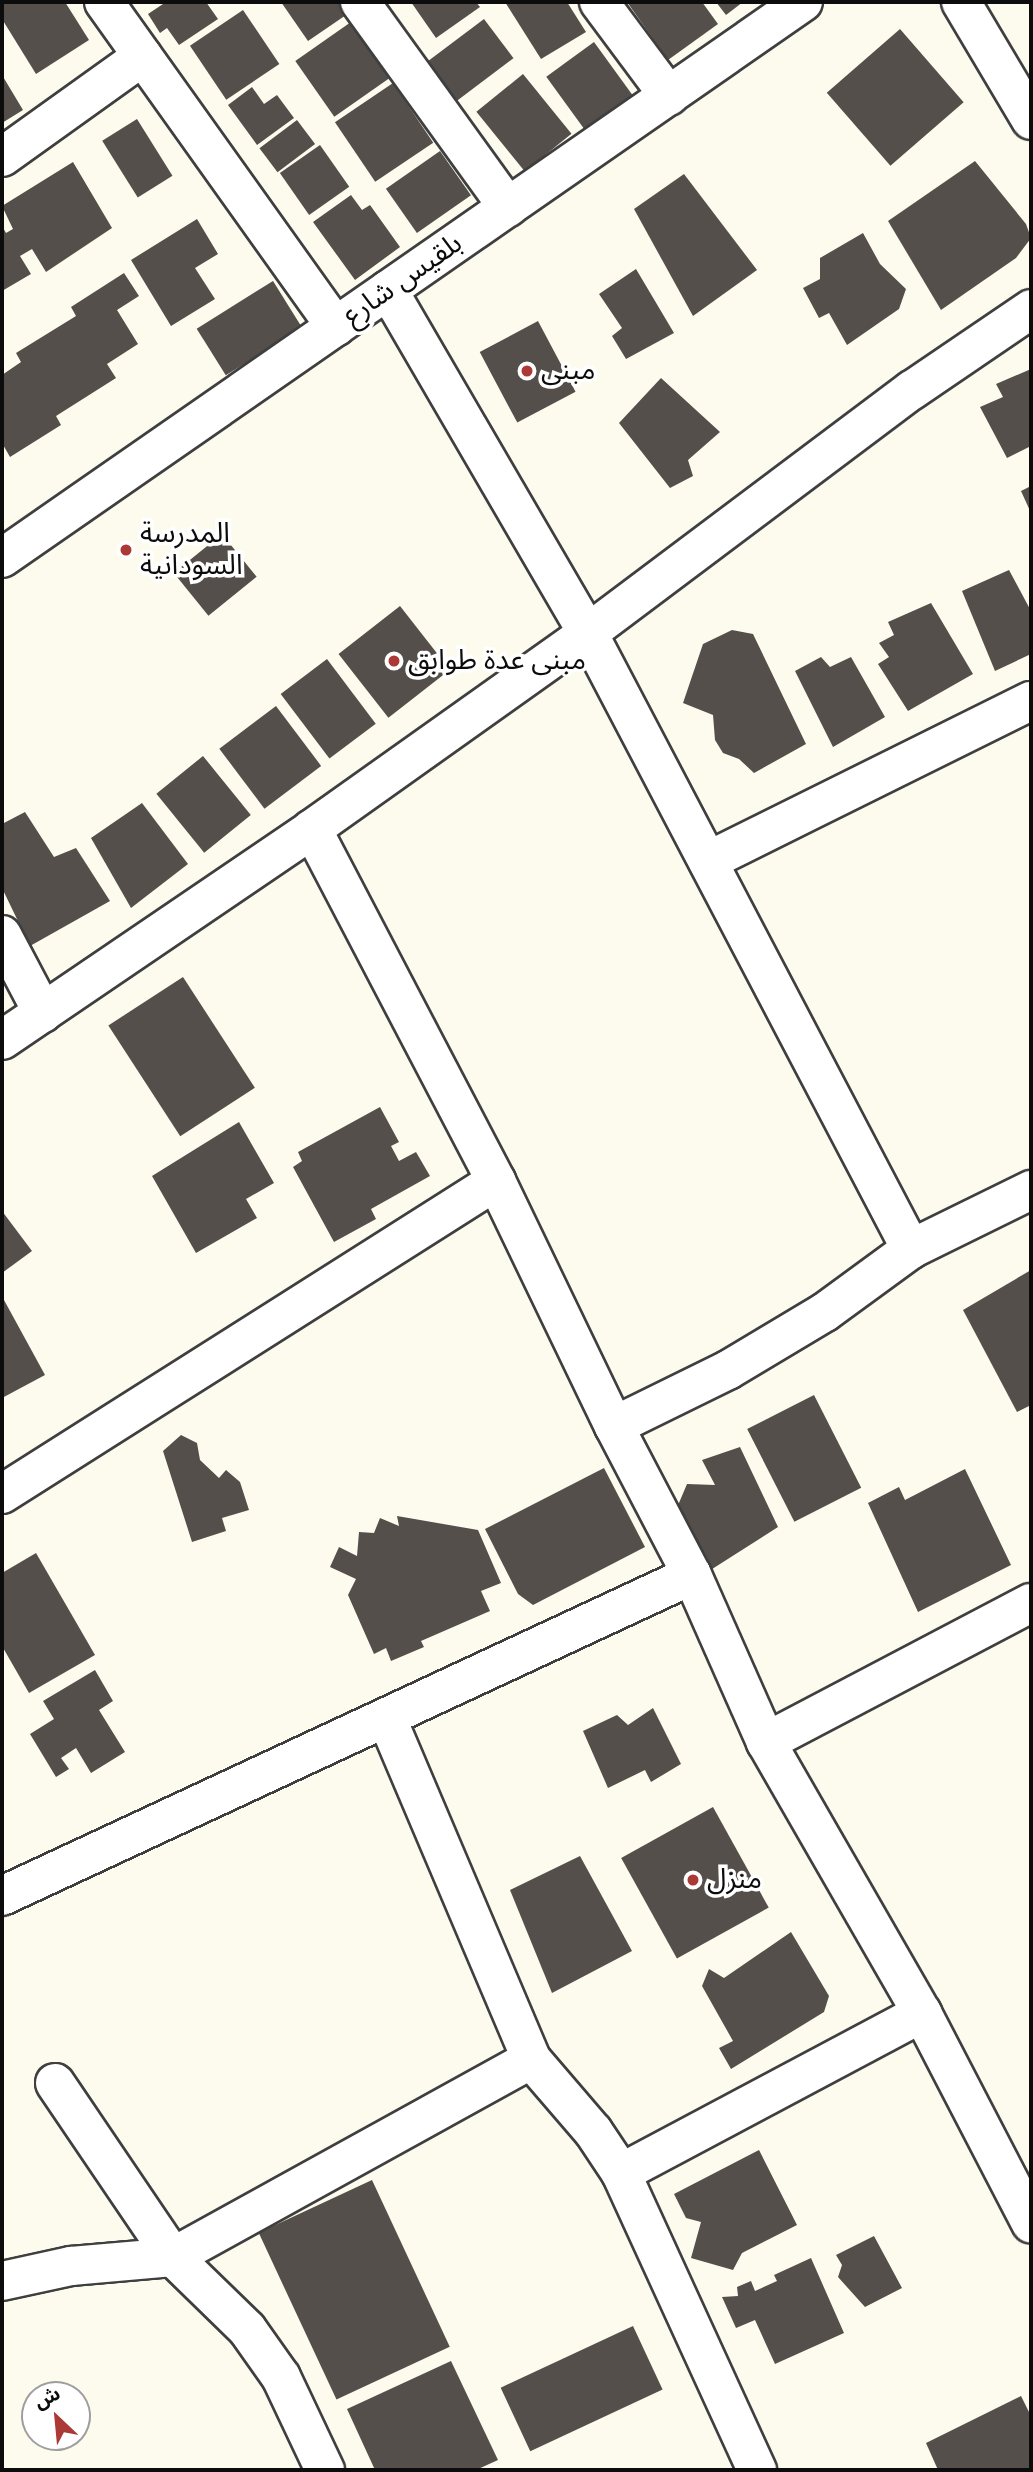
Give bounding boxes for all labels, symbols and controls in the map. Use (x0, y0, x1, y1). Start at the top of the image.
street label: بلقيس شارع (337, 227, 469, 333)
place label: مبنى (541, 354, 596, 388)
marker: مبنى (519, 363, 535, 379)
place label: المدرسة السودانية (140, 517, 243, 583)
marker: المدرسة السودانية (118, 542, 134, 558)
place label: مبنى عدة طوابق (408, 644, 586, 678)
marker: مبنى عدة طوابق (386, 653, 402, 669)
place label: منزل (707, 1863, 762, 1897)
marker: منزل (685, 1872, 701, 1888)
text: ش (29, 2380, 66, 2417)
north arrow (21, 2381, 91, 2451)

